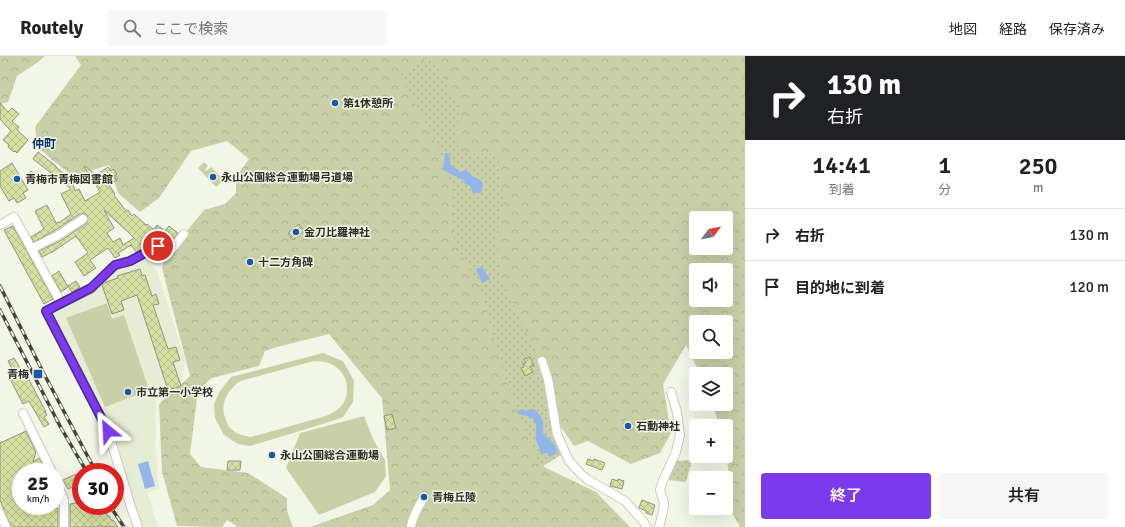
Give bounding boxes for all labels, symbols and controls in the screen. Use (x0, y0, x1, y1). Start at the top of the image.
search box (107, 10, 387, 46)
text: Routely (20, 16, 83, 40)
icon: search (121, 17, 143, 39)
text: ここで検索 (153, 20, 228, 38)
text: 地図 (949, 21, 977, 38)
text: 経路 (999, 21, 1027, 38)
text: 保存済み (1049, 21, 1105, 38)
text: 130 m (827, 68, 901, 102)
icon: right (761, 72, 813, 124)
place label: 第1休憩所 (343, 97, 393, 110)
marker: 第1休憩所 (330, 98, 340, 108)
text: 右折 (827, 106, 863, 128)
district label: 仲町 (32, 137, 56, 152)
text: 14:41 (812, 150, 871, 180)
text: 1 (938, 150, 951, 180)
text: 250 (1019, 151, 1058, 181)
place label: 永山公園総合運動場弓道場 (221, 171, 353, 184)
marker: 永山公園総合運動場弓道場 (208, 172, 218, 182)
place label: 青梅市青梅図書館 (25, 173, 113, 186)
marker: 青梅市青梅図書館 (12, 174, 22, 184)
text: m (1033, 180, 1043, 196)
text: 到着 (829, 182, 855, 198)
text: 分 (938, 182, 951, 198)
north arrow (689, 211, 733, 255)
map controls (689, 211, 733, 515)
icon: right (761, 224, 783, 246)
place label: 金刀比羅神社 (304, 226, 370, 239)
text: 130 m (1069, 226, 1109, 244)
marker: 金刀比羅神社 (291, 227, 301, 237)
text: 右折 (795, 227, 825, 245)
pin (141, 229, 175, 263)
icon: arrive (147, 235, 169, 257)
place label: 十二方角碑 (258, 256, 313, 269)
marker: 十二方角碑 (245, 257, 255, 267)
button: sound (689, 263, 733, 307)
icon: arrive (761, 276, 783, 298)
text: 120 m (1069, 278, 1109, 296)
text: 目的地に到着 (795, 279, 885, 297)
button: search (689, 315, 733, 359)
button: layers (689, 367, 733, 411)
place label: 青梅 (7, 368, 29, 381)
marker: 青梅 (32, 368, 44, 380)
place label: 市立第一小学校 (136, 386, 213, 399)
marker: 市立第一小学校 (123, 387, 133, 397)
position arrow (87, 410, 129, 452)
button: + (689, 419, 733, 463)
place label: 石動神社 (636, 420, 680, 433)
marker: 石動神社 (623, 421, 633, 431)
place label: 永山公園総合運動場 (280, 449, 379, 462)
marker: 永山公園総合運動場 (267, 450, 277, 460)
speed limit sign: 30 (72, 463, 124, 515)
text: 25 (27, 471, 49, 496)
button: − (689, 471, 733, 515)
button: 終了 (761, 473, 931, 519)
button: 共有 (939, 473, 1109, 519)
place label: 青梅丘陵 (432, 491, 476, 504)
marker: 青梅丘陵 (419, 492, 429, 502)
text: km/h (27, 493, 49, 505)

